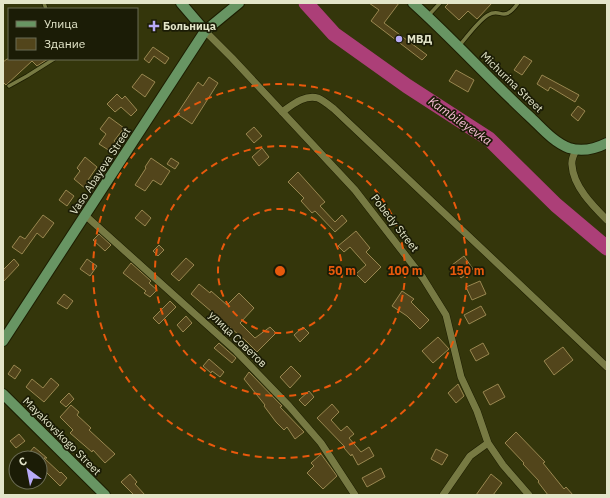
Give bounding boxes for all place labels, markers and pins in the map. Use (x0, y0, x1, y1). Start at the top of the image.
place label: Больница (163, 19, 216, 33)
marker: Больница (148, 20, 160, 32)
place label: МВД (407, 32, 432, 46)
marker: МВД (394, 34, 404, 44)
centre of rings (273, 264, 287, 278)

